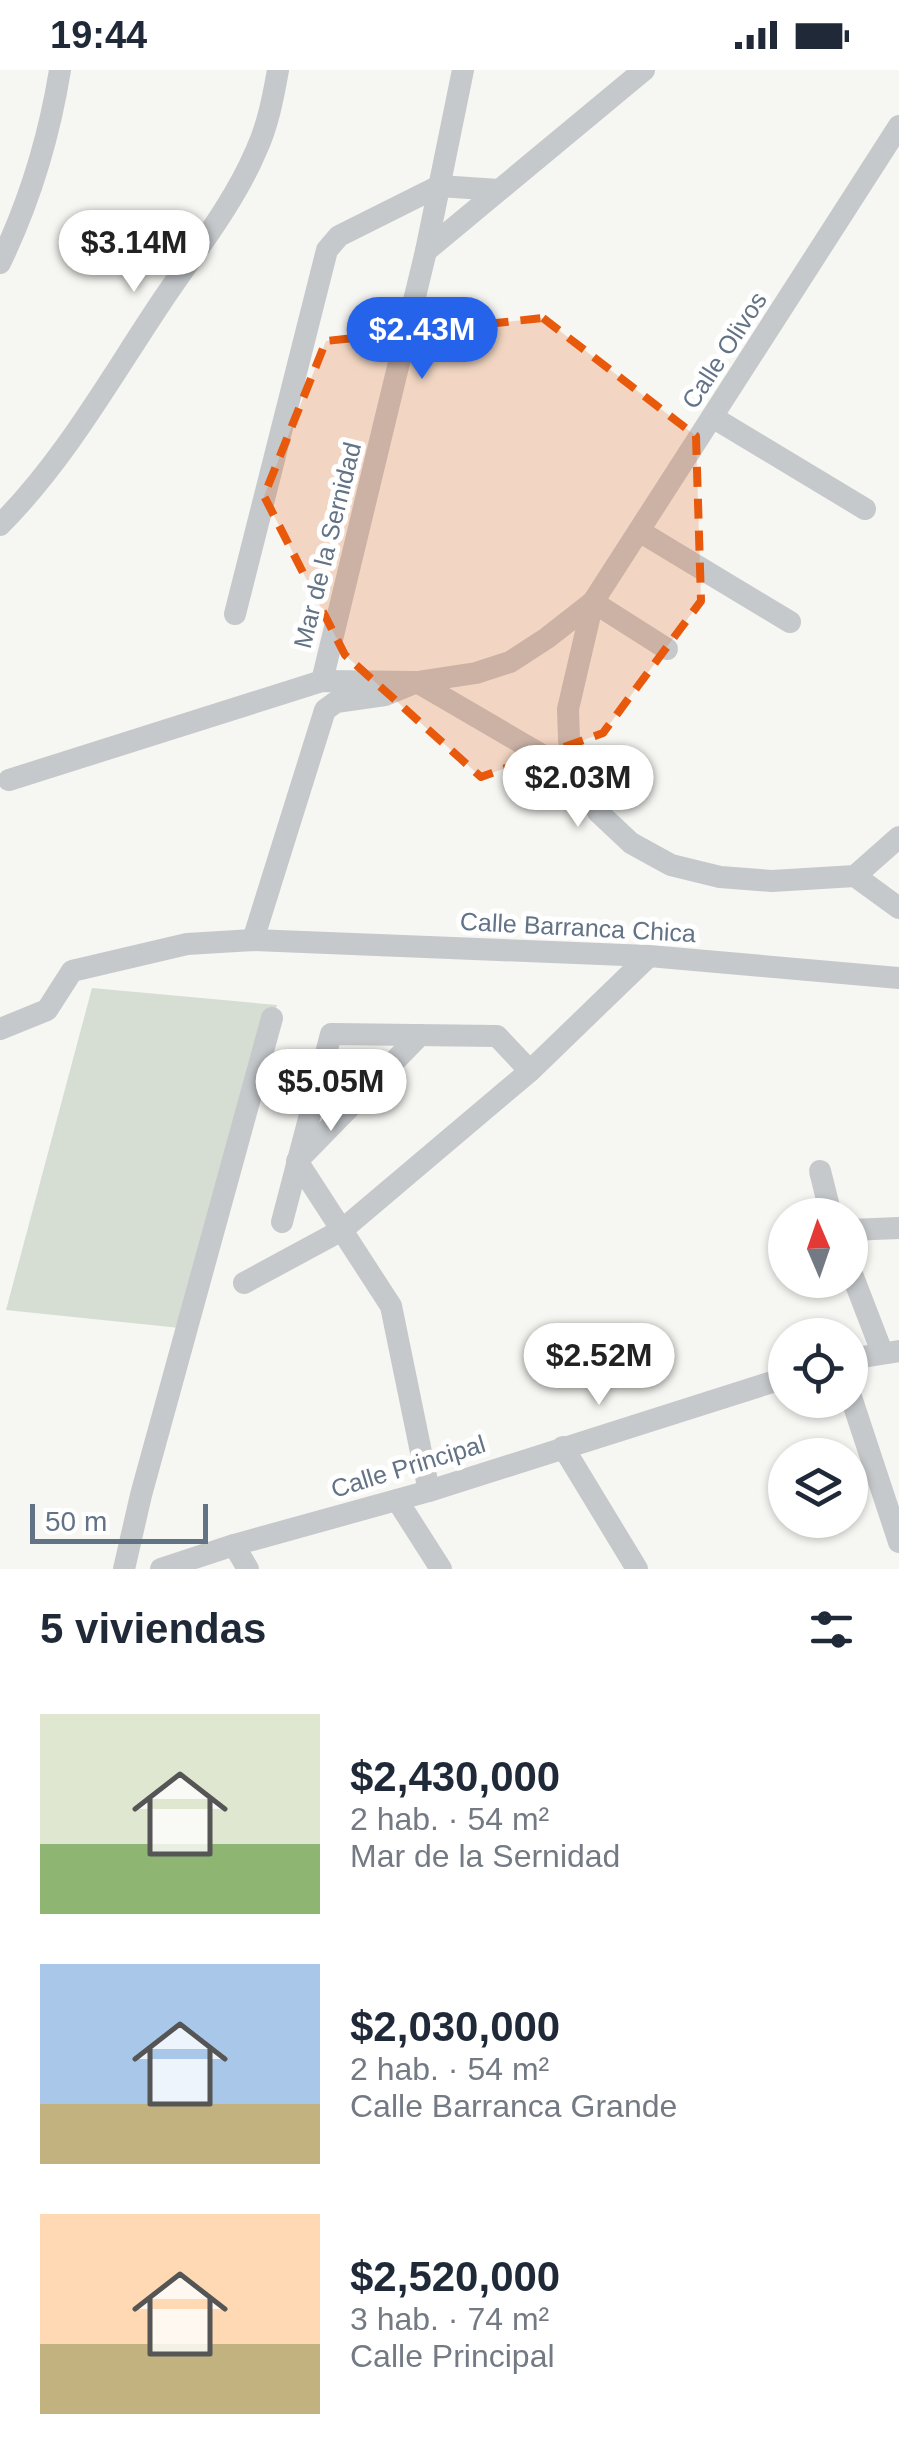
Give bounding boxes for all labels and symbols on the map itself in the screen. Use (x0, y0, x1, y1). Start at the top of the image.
pin: $3.14M (53, 210, 215, 295)
street label: Calle Olivos (676, 286, 772, 414)
pin: $2.43M (341, 297, 503, 382)
street label: Mar de la Sernidad (288, 439, 366, 651)
pin: $2.03M (497, 745, 659, 830)
street label: Calle Barranca Chica (459, 907, 697, 947)
pin: $5.05M (250, 1049, 412, 1134)
north arrow (768, 1198, 868, 1298)
pin: $2.52M (518, 1323, 680, 1408)
street label: Calle Principal (327, 1429, 489, 1503)
scale bar (30, 1499, 208, 1544)

